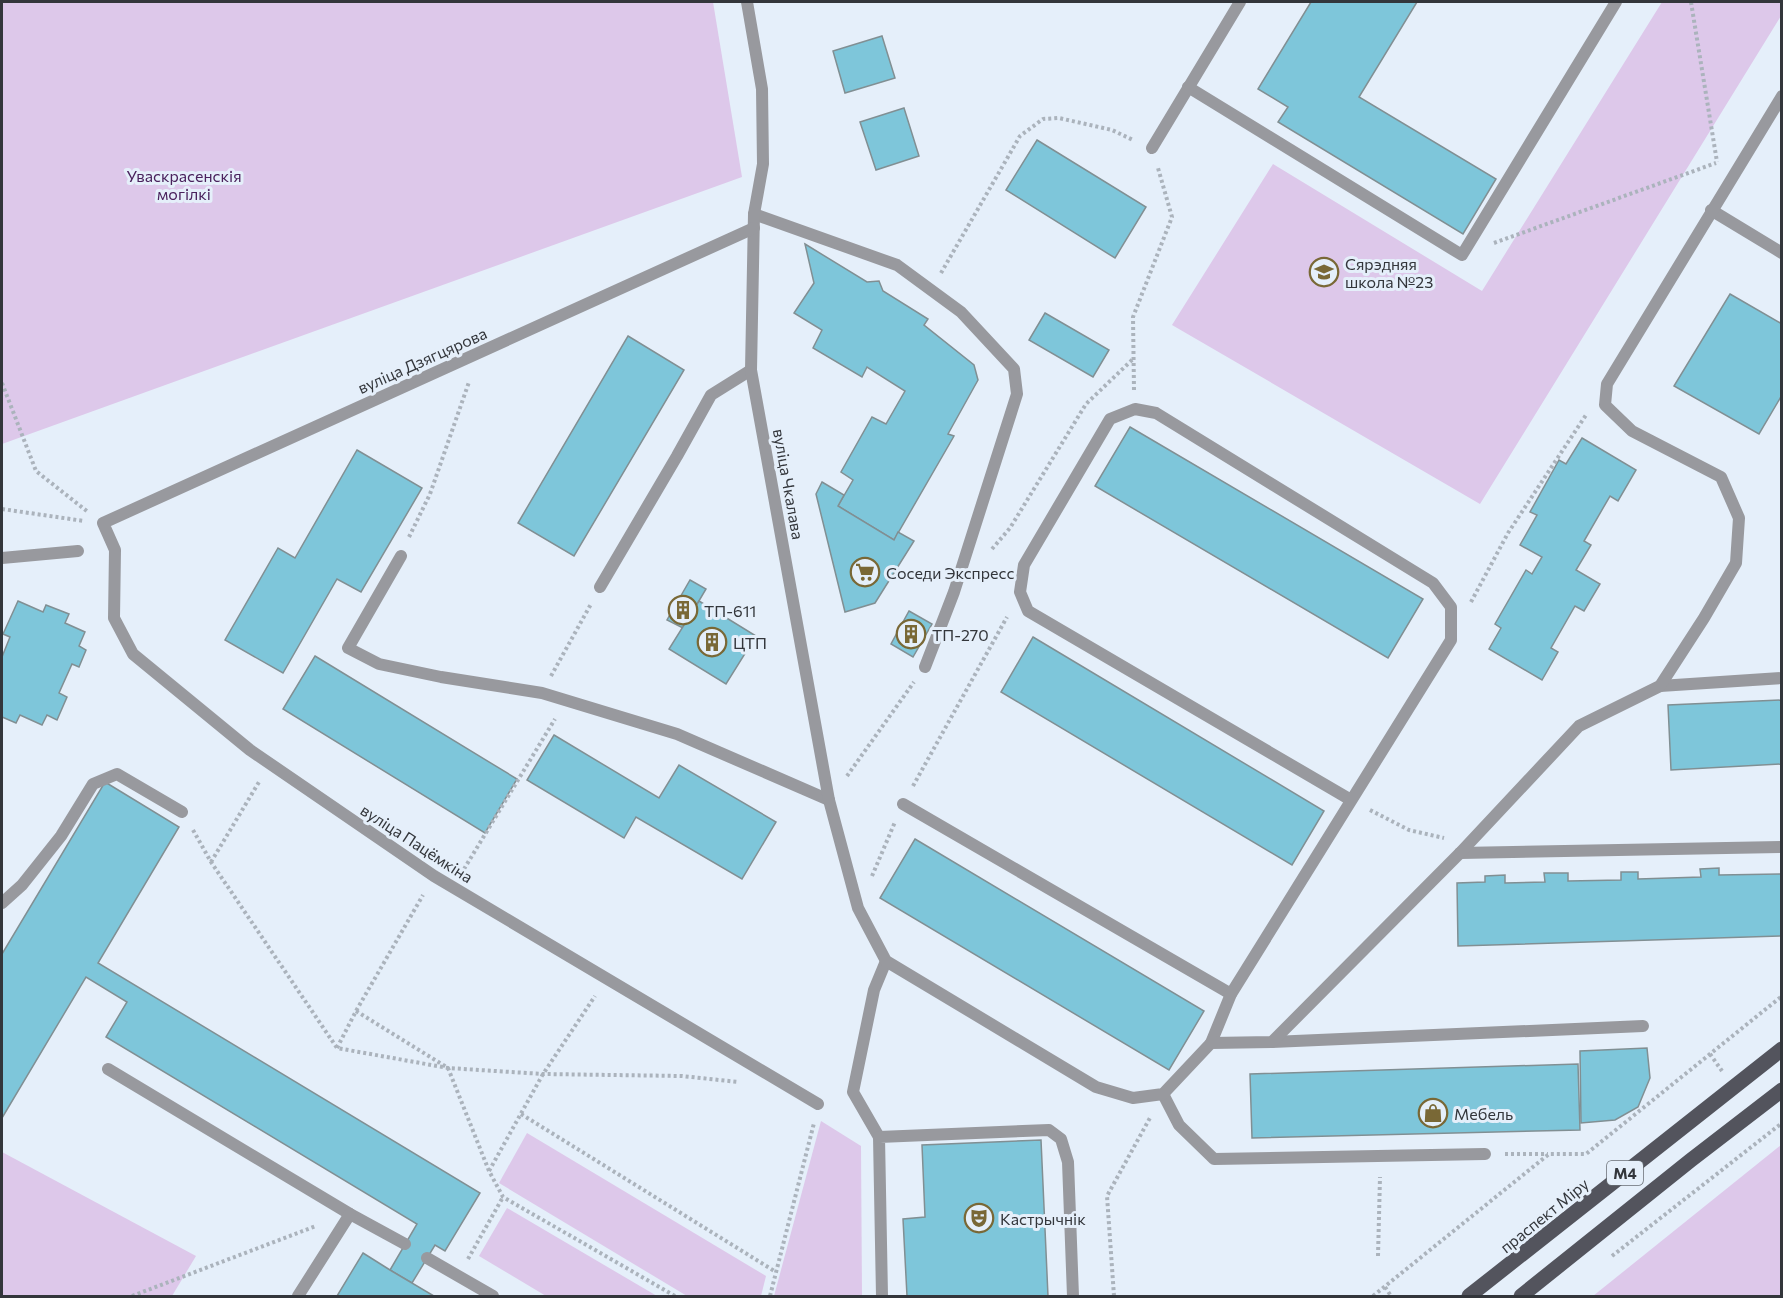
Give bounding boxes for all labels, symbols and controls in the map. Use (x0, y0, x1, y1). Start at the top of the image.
park label: Уваскрасенскія могілкі (126, 166, 242, 203)
place label: Сярэдняя школа №23 (1345, 254, 1433, 291)
school or university icon: Сярэдняя школа №23 (1308, 256, 1340, 288)
street label: вуліца Дзягцярова (355, 323, 489, 397)
street label: вуліца Чкалава (770, 427, 808, 541)
supermarket icon: Соседи Экспресс (849, 556, 881, 588)
place label: Соседи Экспресс (886, 563, 1014, 582)
building icon: ТП-611 (667, 594, 699, 626)
place label: ТП-611 (704, 601, 756, 620)
building icon: ТП-270 (895, 618, 927, 650)
place label: ТП-270 (932, 625, 989, 644)
building icon: ЦТП (696, 626, 728, 658)
place label: ЦТП (733, 633, 767, 652)
street label: вуліца Пацёмкіна (357, 800, 477, 886)
shop icon: Мебель (1417, 1097, 1449, 1129)
place label: Мебель (1454, 1104, 1513, 1123)
road number: М4 (1607, 1161, 1643, 1185)
street label: праспект Міру (1496, 1174, 1592, 1256)
theatre icon: Кастрычнік (963, 1202, 995, 1234)
place label: Кастрычнік (1000, 1209, 1086, 1228)

